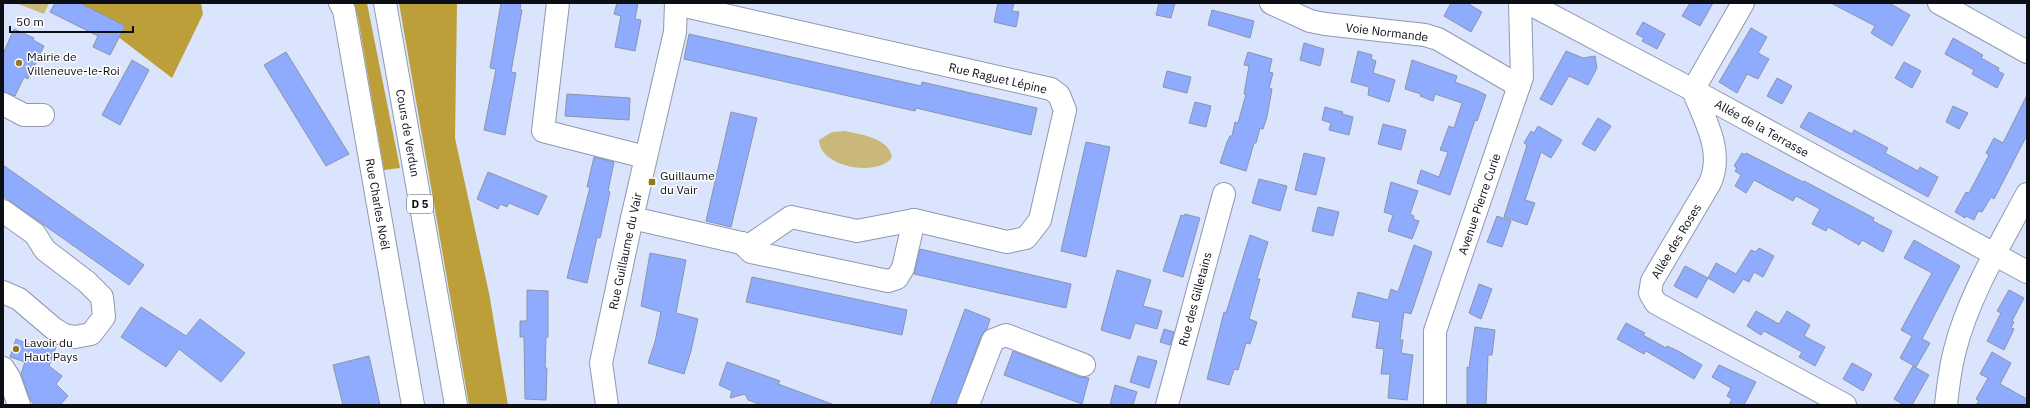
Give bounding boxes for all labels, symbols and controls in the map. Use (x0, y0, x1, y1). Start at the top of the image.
scale bar (10, 8, 133, 34)
text: 50 m (16, 14, 44, 29)
street label: Voie Normande (1345, 20, 1429, 45)
place label: Mairie de Villeneuve-le-Roi (27, 49, 120, 78)
marker: Mairie de Villeneuve-le-Roi (14, 58, 24, 68)
street label: Rue Raguet Lépine (947, 59, 1049, 97)
street label: Cours de Verdun (393, 88, 423, 178)
street label: Allée de la Terrasse (1712, 96, 1812, 160)
street label: Avenue Pierre Curie (1455, 151, 1504, 257)
street label: Rue Charles Noël (363, 157, 393, 251)
place label: Guillaume du Vair (660, 168, 715, 197)
marker: Guillaume du Vair (647, 177, 657, 187)
street label: Rue Guillaume du Vair (605, 191, 645, 311)
road number: D 5 (407, 195, 433, 213)
street label: Allée des Roses (1648, 201, 1704, 281)
street label: Rue des Gilletains (1175, 250, 1215, 348)
place label: Lavoir du Haut Pays (24, 335, 78, 364)
marker: Lavoir du Haut Pays (11, 344, 21, 354)

